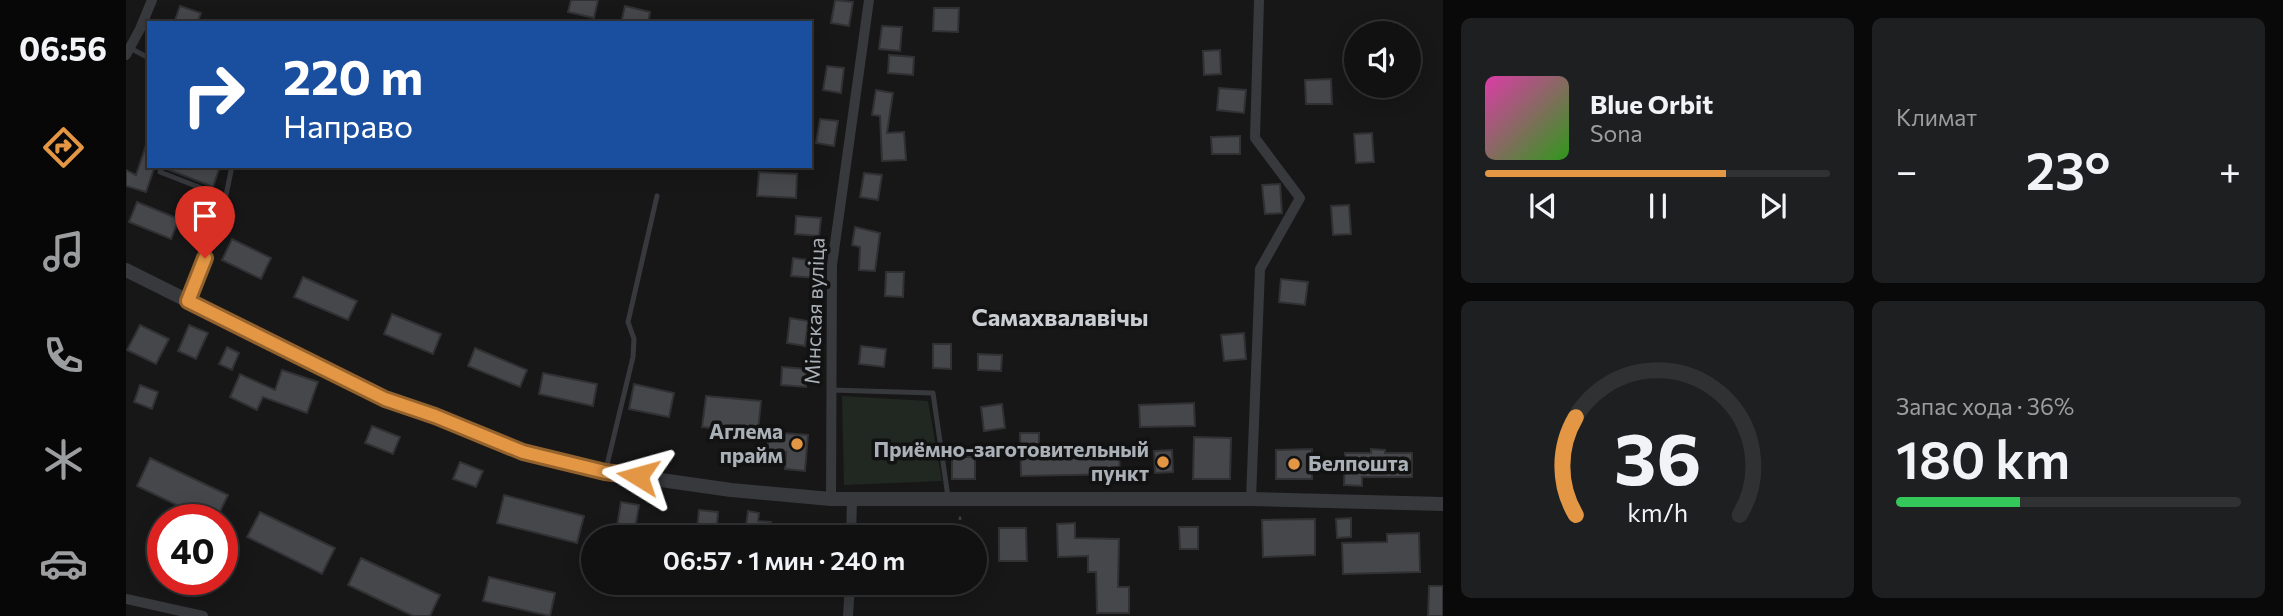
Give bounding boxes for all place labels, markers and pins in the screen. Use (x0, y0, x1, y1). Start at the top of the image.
pin (175, 186, 235, 258)
place label: Аглема прайм (709, 418, 783, 467)
marker: Аглема прайм (789, 436, 805, 452)
place label: Приёмно-заготовительный пункт (874, 436, 1149, 485)
place label: Белпошта (1308, 450, 1409, 475)
marker: Приёмно-заготовительный пункт (1155, 454, 1171, 470)
marker: Белпошта (1286, 456, 1302, 472)

